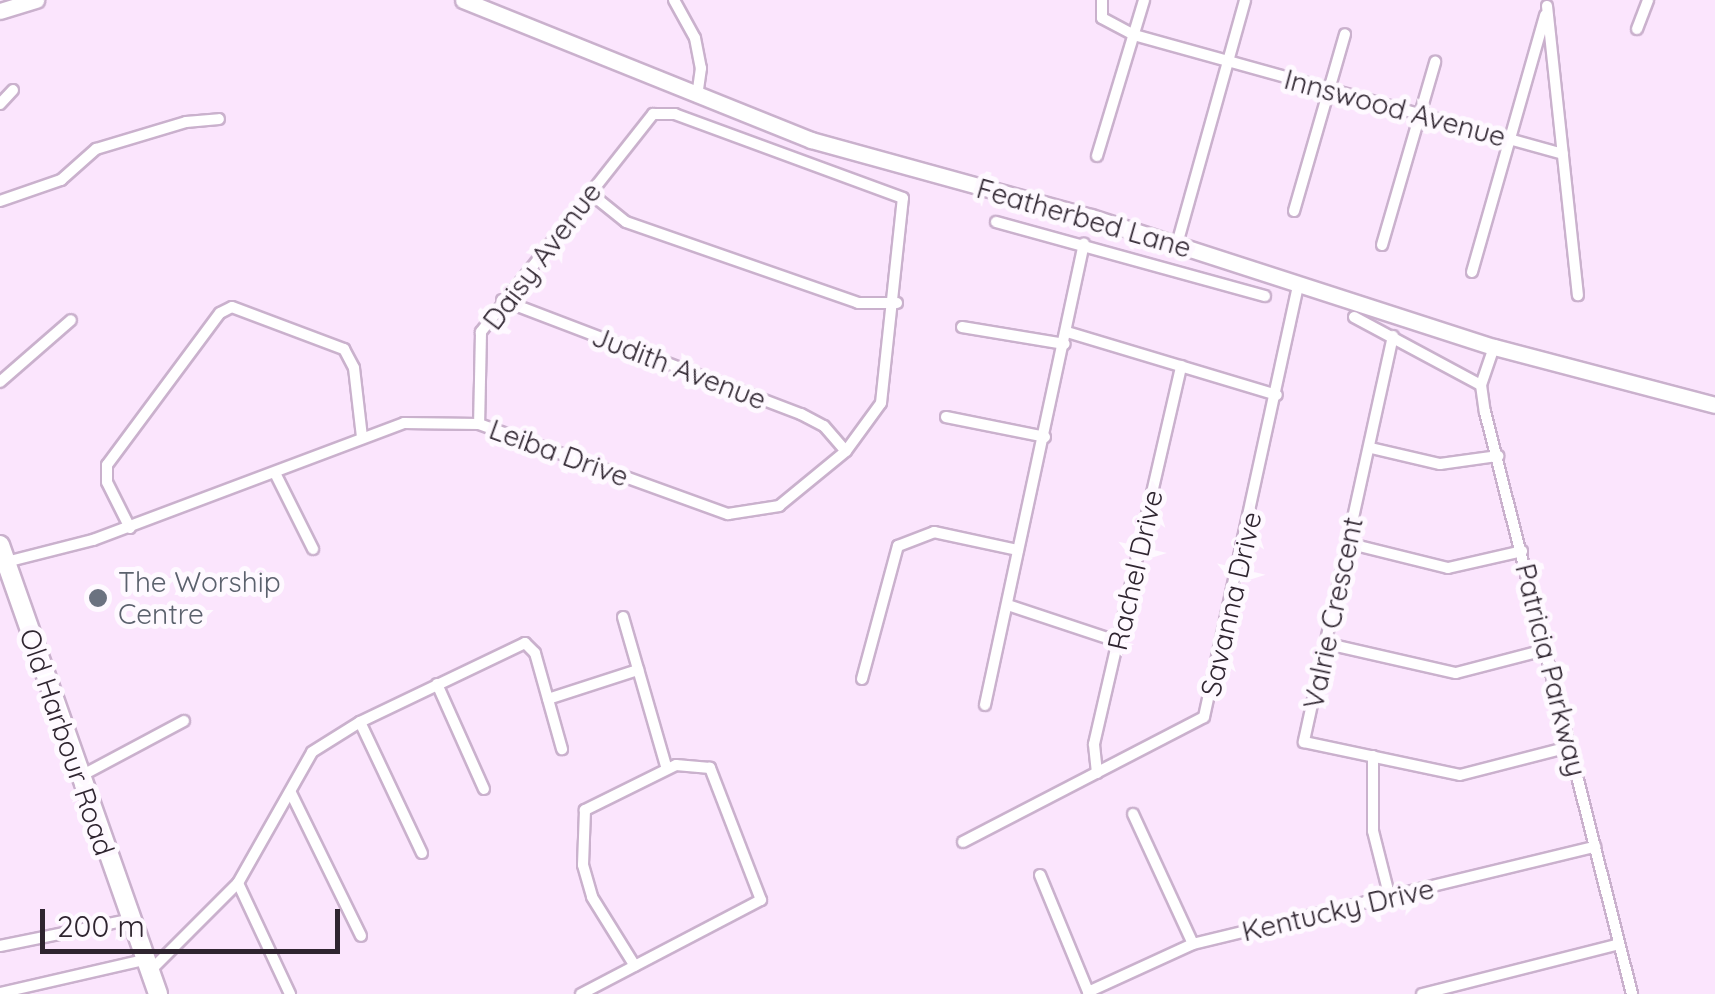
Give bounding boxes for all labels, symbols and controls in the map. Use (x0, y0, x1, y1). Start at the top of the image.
street label: Innswood Avenue (1281, 62, 1509, 154)
street label: Featherbed Lane (973, 171, 1195, 265)
street label: Daisy Avenue (476, 176, 608, 336)
street label: Judith Avenue (587, 319, 771, 417)
street label: Leiba Drive (485, 412, 633, 494)
street label: Rachel Drive (1100, 487, 1170, 653)
street label: Savanna Drive (1193, 508, 1269, 700)
street label: Valrie Crescent (1296, 514, 1370, 712)
street label: Patricia Parkway (1508, 560, 1594, 780)
place label: The Worship Centre (118, 565, 281, 631)
marker: The Worship Centre (87, 587, 109, 609)
street label: Old Harbour Road (12, 624, 122, 860)
street label: Kentucky Drive (1239, 872, 1437, 948)
scale bar (45, 889, 345, 951)
text: 200 m (57, 907, 145, 945)

